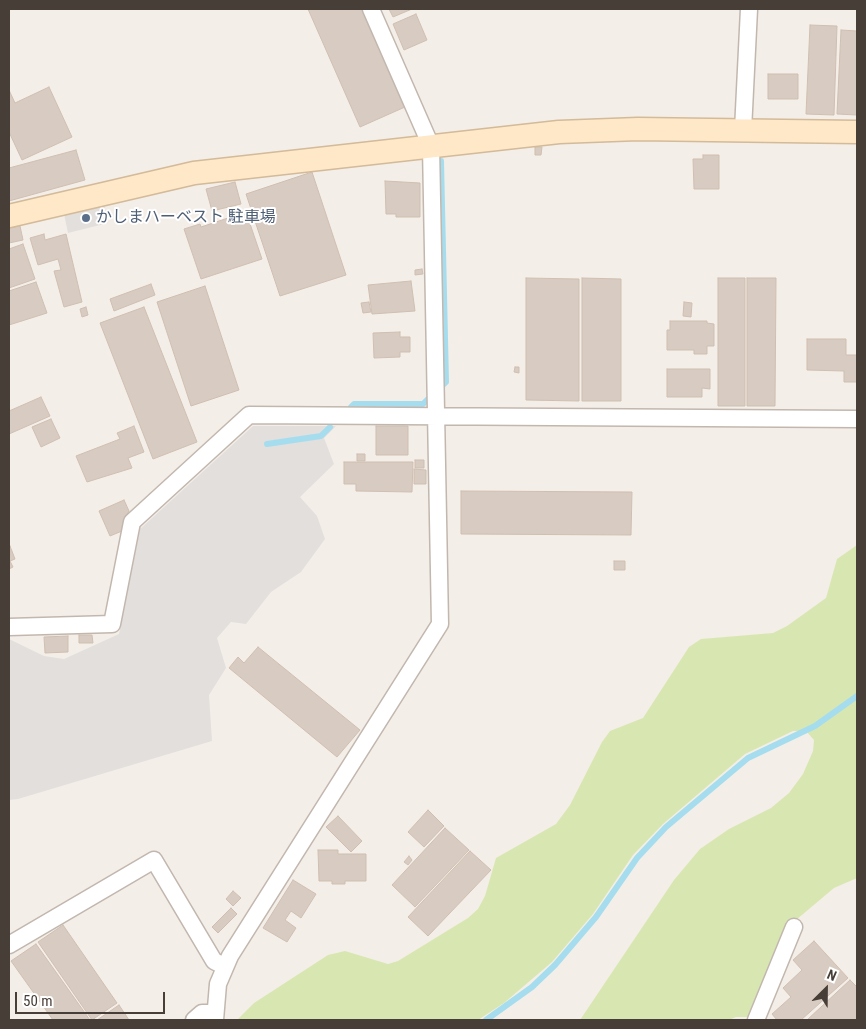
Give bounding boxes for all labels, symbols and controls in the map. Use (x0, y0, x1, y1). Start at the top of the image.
place label: かしまハーベスト 駐車場 (96, 208, 276, 228)
marker: かしまハーベスト 駐車場 (80, 212, 92, 224)
north arrow (801, 964, 851, 1014)
text: N (825, 966, 839, 984)
scale bar (18, 982, 168, 1014)
text: 50 m (23, 992, 53, 1010)

